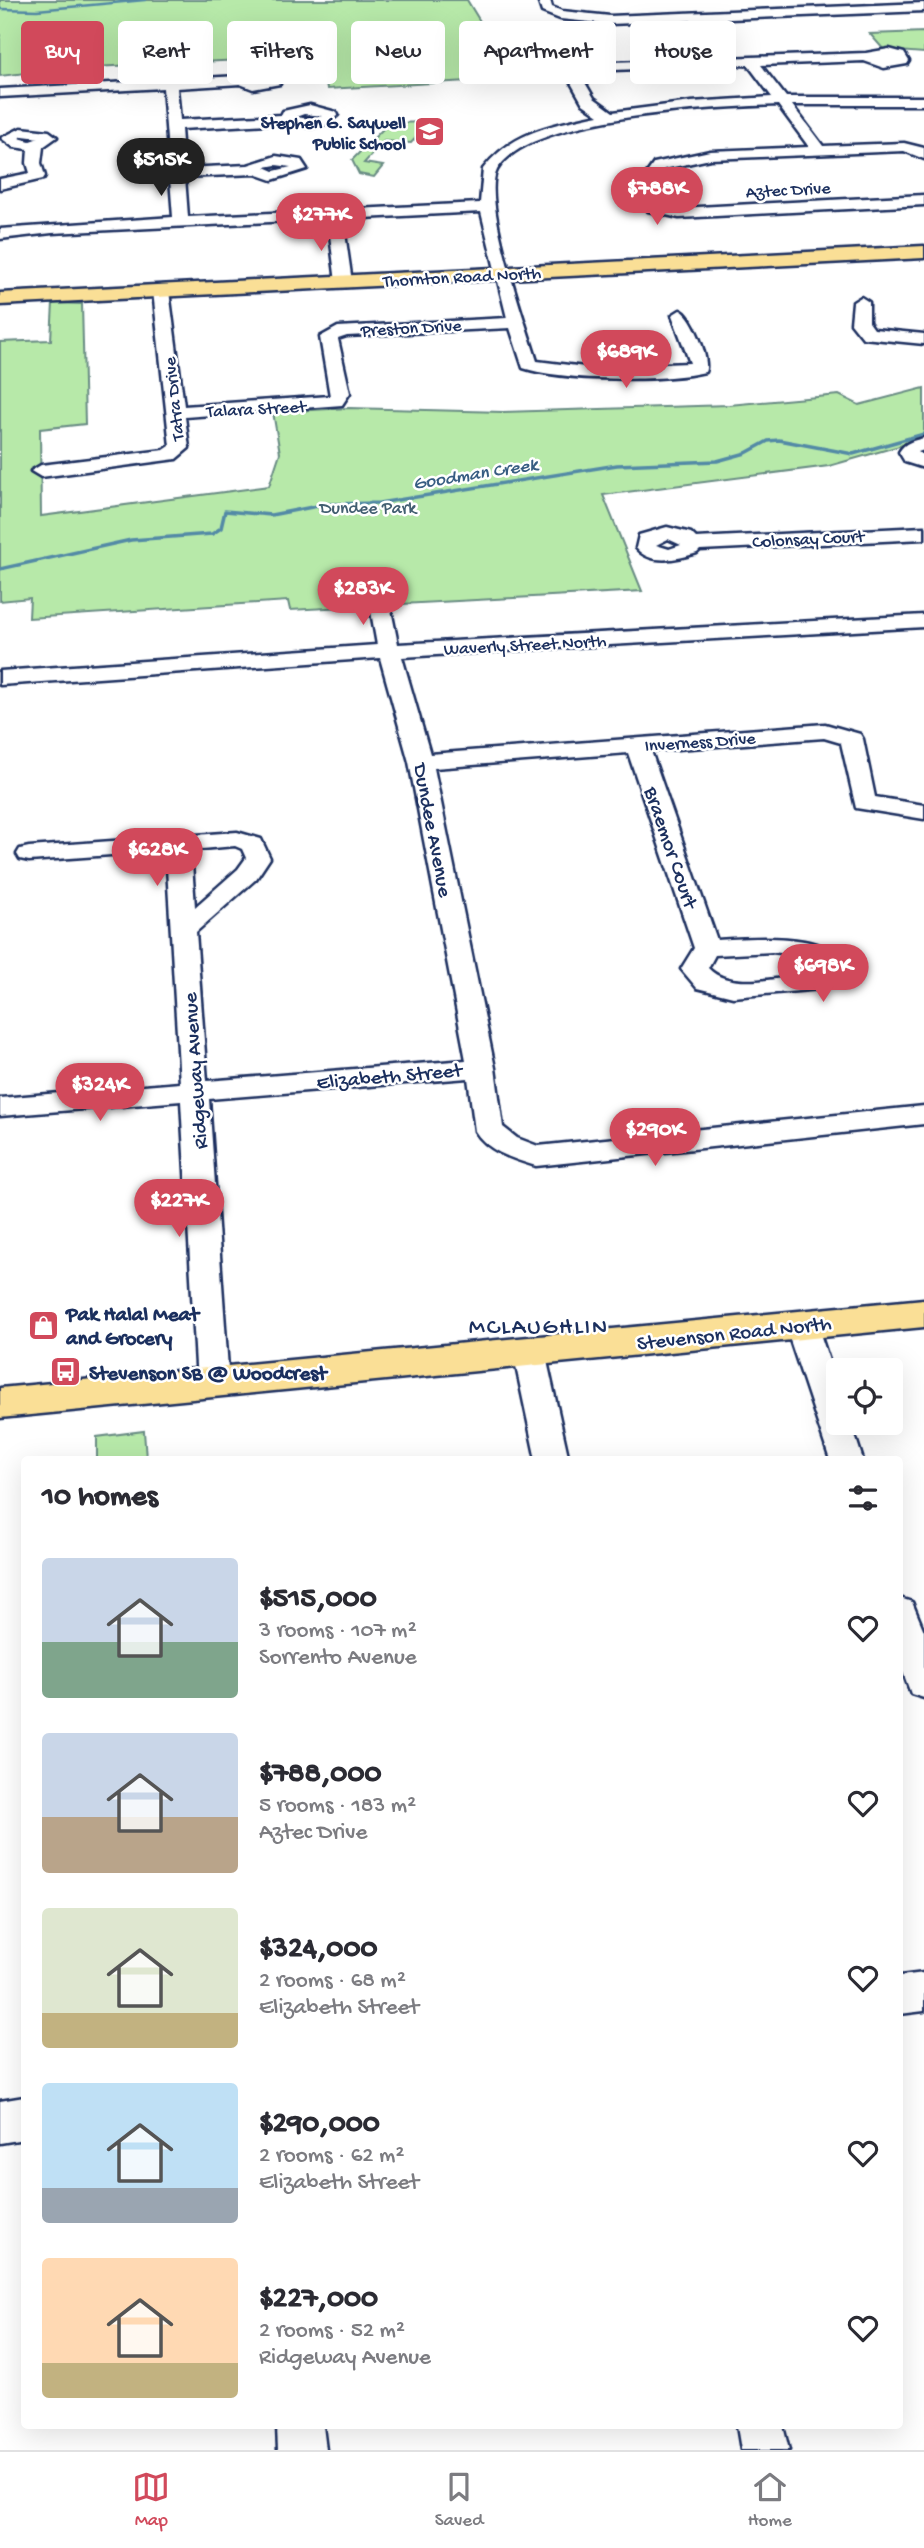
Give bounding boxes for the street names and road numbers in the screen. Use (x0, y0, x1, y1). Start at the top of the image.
street label: Aztec Drive (745, 179, 832, 204)
street label: Thornton Road North (381, 264, 542, 293)
street label: Preston Drive (359, 316, 463, 343)
street label: Tatra Drive (161, 355, 190, 443)
street label: Talara Street (205, 397, 308, 424)
street label: Colonsay Court (752, 527, 866, 554)
street label: Waverly Street North (443, 632, 607, 661)
street label: Inverness Drive (644, 729, 757, 758)
street label: Dundee Avenue (405, 760, 456, 901)
street label: Braemor Court (636, 783, 702, 915)
street label: Ridgeway Avenue (179, 990, 215, 1150)
street label: Elizabeth Street (316, 1059, 465, 1097)
street label: Stevenson Road North (636, 1313, 833, 1358)

